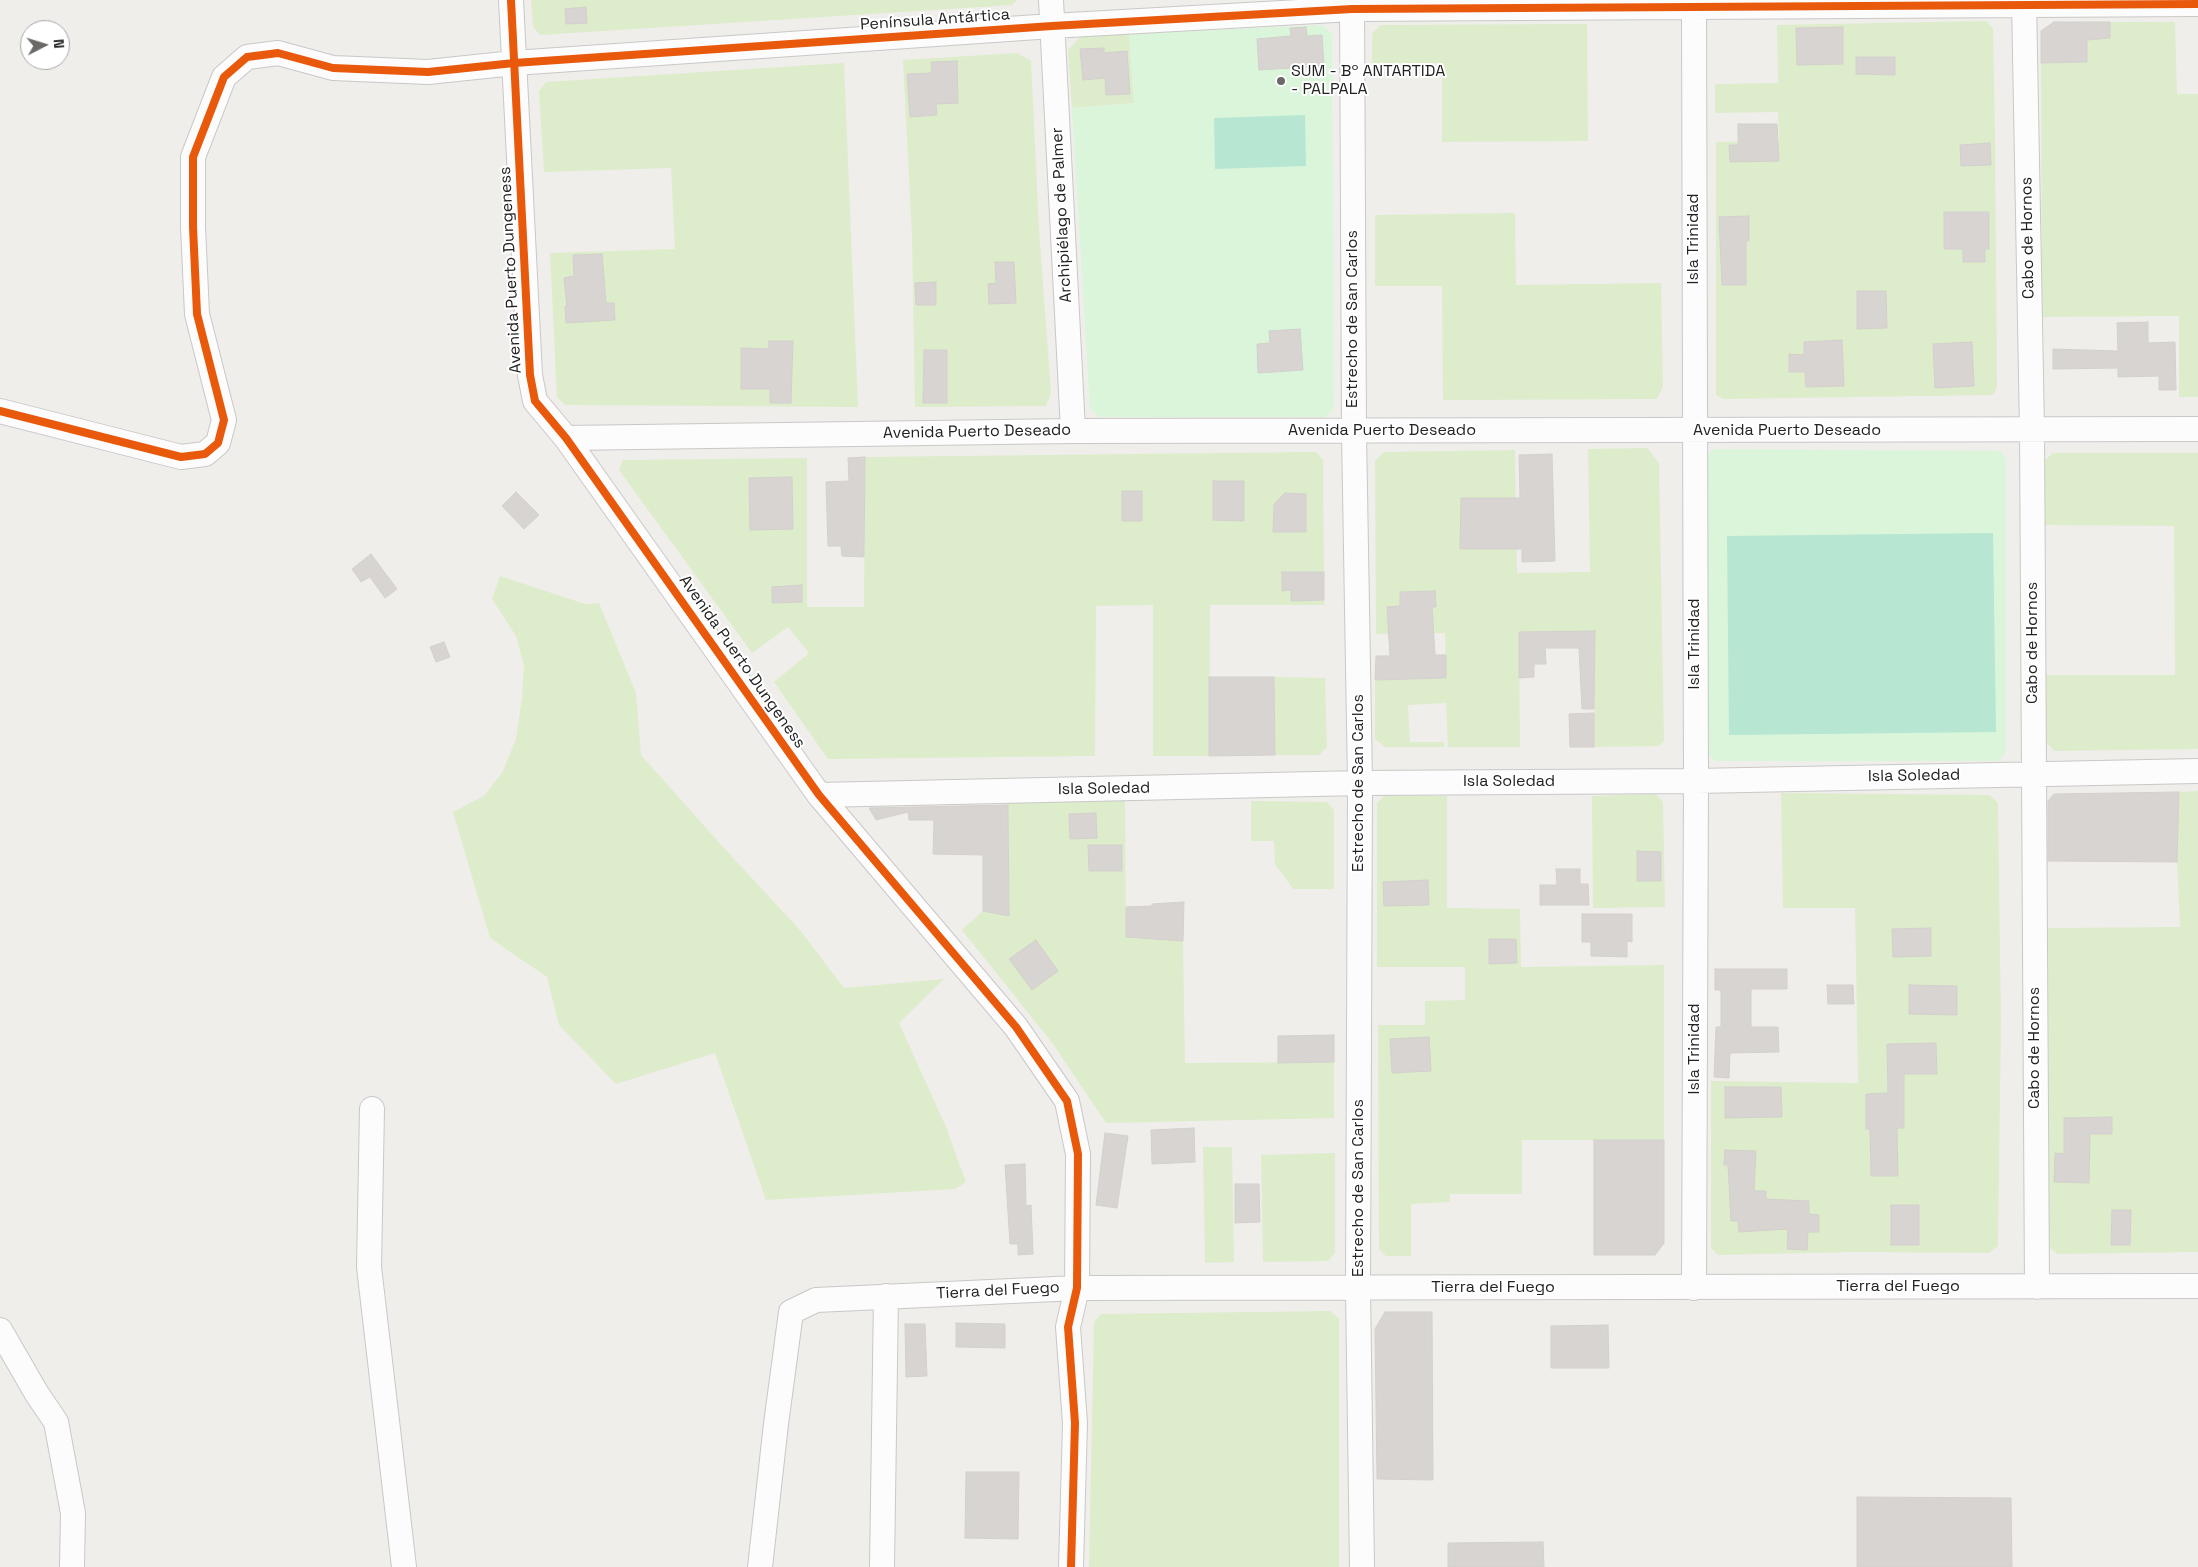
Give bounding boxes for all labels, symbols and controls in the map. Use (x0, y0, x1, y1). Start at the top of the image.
street label: Península Antártica (859, 5, 1011, 35)
north arrow (20, 20, 70, 70)
text: N (50, 38, 68, 49)
place label: SUM - Bº ANTARTIDA - PALPALA (1291, 62, 1445, 100)
marker: SUM - Bº ANTARTIDA - PALPALA (1275, 75, 1287, 87)
street label: Archipiélago de Palmer (1048, 127, 1076, 303)
street label: Avenida Puerto Dungeness (496, 166, 526, 374)
street label: Cabo de Hornos (2017, 177, 2039, 299)
street label: Isla Trinidad (1684, 193, 1704, 285)
street label: Estrecho de San Carlos (1343, 230, 1363, 408)
street label: Avenida Puerto Deseado (883, 421, 1071, 443)
street label: Avenida Puerto Deseado (1288, 421, 1476, 441)
street label: Avenida Puerto Deseado (1693, 421, 1881, 441)
street label: Avenida Puerto Dungeness (675, 572, 809, 752)
street label: Cabo de Hornos (2023, 582, 2043, 704)
street label: Isla Trinidad (1685, 598, 1705, 690)
street label: Estrecho de San Carlos (1349, 694, 1369, 872)
street label: Isla Soledad (1868, 766, 1960, 786)
street label: Isla Soledad (1463, 772, 1555, 792)
street label: Isla Soledad (1058, 779, 1150, 799)
street label: Cabo de Hornos (2025, 987, 2045, 1109)
street label: Isla Trinidad (1685, 1003, 1705, 1095)
street label: Estrecho de San Carlos (1349, 1099, 1369, 1277)
street label: Tierra del Fuego (1836, 1277, 1960, 1297)
street label: Tierra del Fuego (936, 1278, 1060, 1304)
street label: Tierra del Fuego (1431, 1278, 1555, 1298)

